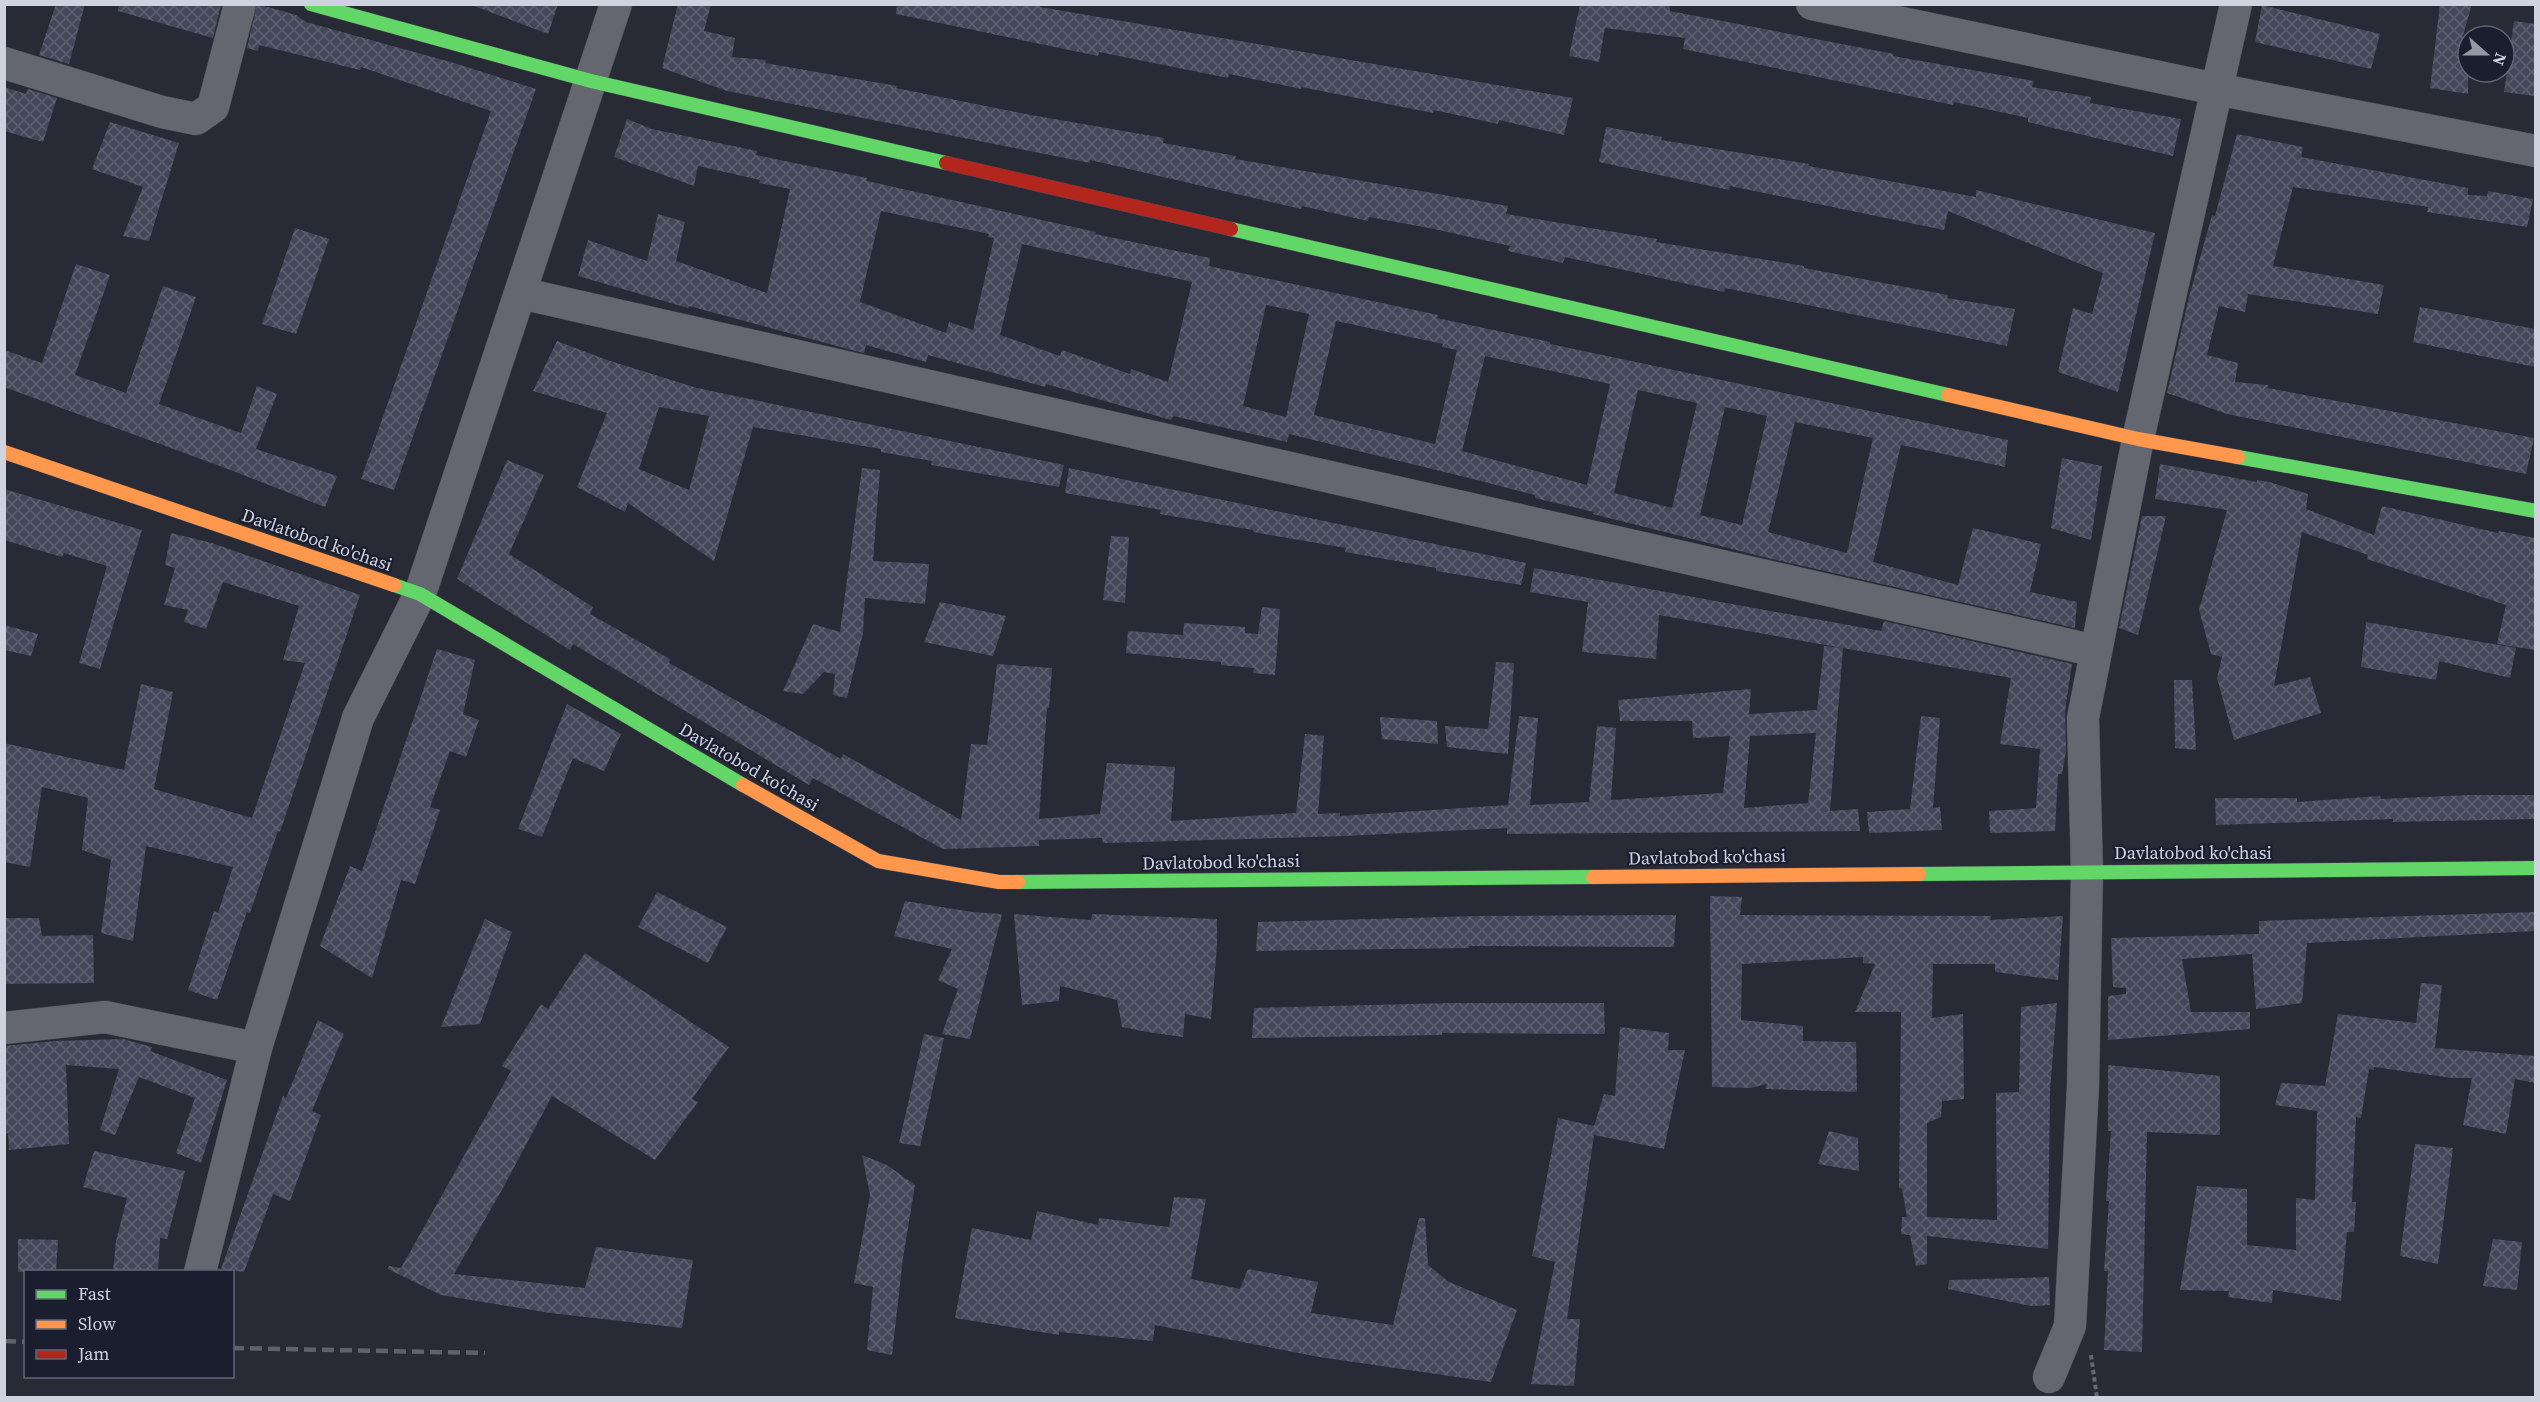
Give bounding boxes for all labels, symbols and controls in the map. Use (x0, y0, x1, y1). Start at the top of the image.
north arrow (2456, 24, 2516, 84)
text: N (2488, 50, 2512, 69)
street label: Davlatobod ko'chasi (238, 502, 396, 577)
street label: Davlatobod ko'chasi (675, 716, 824, 817)
street label: Davlatobod ko'chasi (2114, 840, 2272, 865)
street label: Davlatobod ko'chasi (1628, 843, 1786, 870)
street label: Davlatobod ko'chasi (1142, 848, 1300, 875)
legend (24, 1270, 234, 1378)
text: Fast (78, 1281, 111, 1306)
text: Slow (78, 1311, 116, 1336)
text: Jam (77, 1341, 110, 1366)

